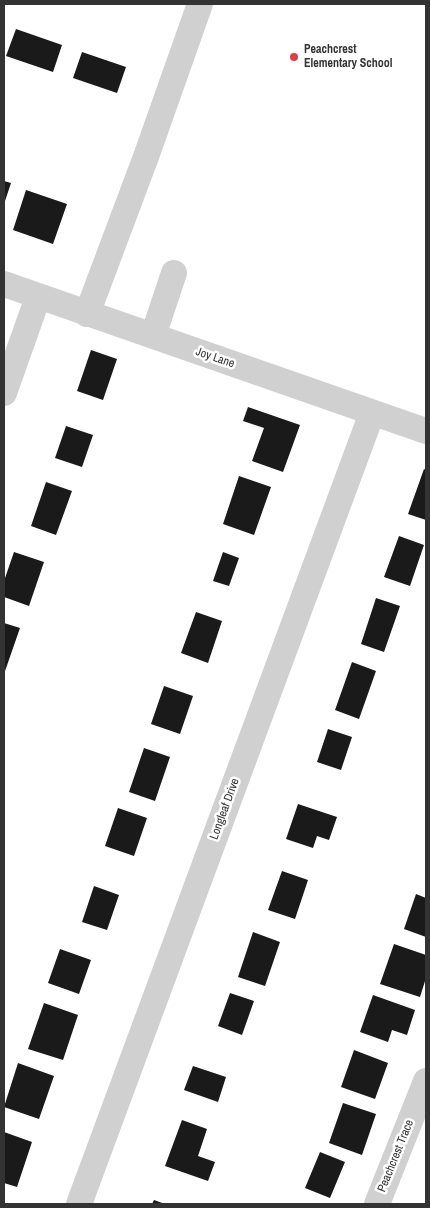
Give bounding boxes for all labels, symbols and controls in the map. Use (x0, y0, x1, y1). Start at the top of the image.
place label: Peachcrest Elementary School (304, 43, 393, 71)
marker: Peachcrest Elementary School (288, 51, 300, 63)
street label: Joy Lane (194, 345, 236, 371)
street label: Longleaf Drive (207, 776, 243, 842)
street label: Peachcrest Trace (375, 1118, 417, 1194)

